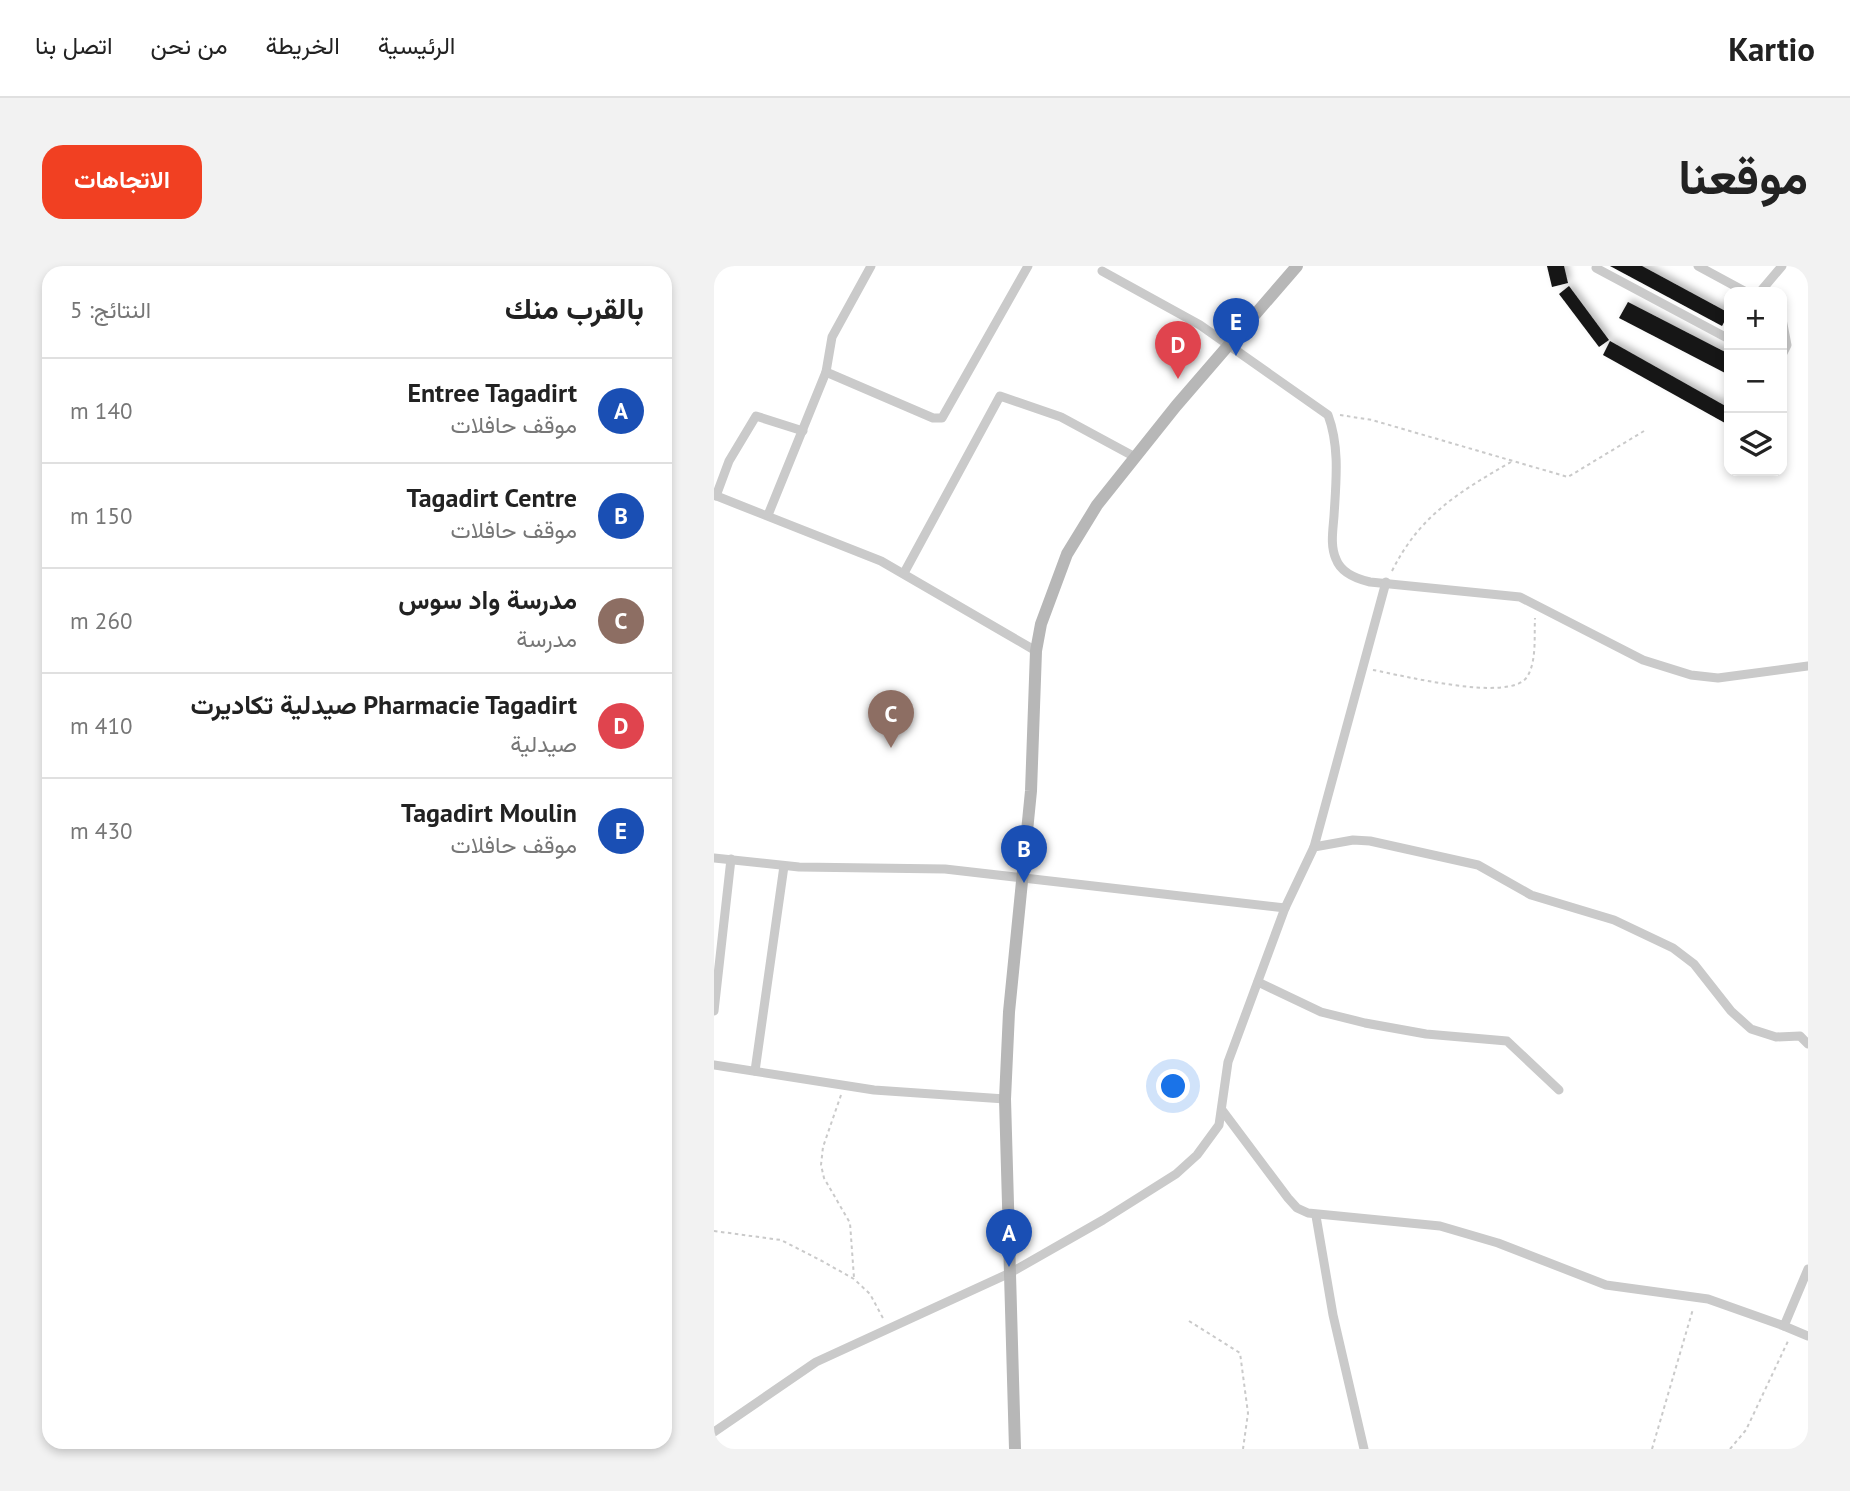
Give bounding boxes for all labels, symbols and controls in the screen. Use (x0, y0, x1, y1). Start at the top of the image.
text: Kartio (1728, 27, 1815, 70)
text: اتصل بنا (35, 30, 113, 61)
text: من نحن (151, 30, 228, 61)
text: الخريطة (266, 30, 340, 61)
text: الرئيسية (378, 30, 455, 61)
text: موقعنا (1678, 144, 1808, 208)
button: الاتجاهات (42, 145, 202, 219)
map controls (1724, 287, 1787, 476)
button: + (1724, 287, 1787, 350)
text: بالقرب منك (505, 288, 644, 327)
text: النتائج: 5 (70, 295, 151, 324)
pin: E (1213, 298, 1259, 356)
pin: D (1155, 321, 1201, 379)
button: − (1724, 350, 1787, 413)
text: Entree Tagadirt (407, 376, 577, 409)
text: 140 m (70, 396, 132, 425)
text: A (614, 396, 628, 425)
text: موقف حافلات (451, 410, 577, 439)
button: layers (1724, 413, 1787, 476)
text: Tagadirt Centre (407, 481, 577, 514)
text: 150 m (70, 501, 132, 530)
text: B (614, 501, 628, 530)
text: موقف حافلات (451, 515, 577, 544)
text: مدرسة واد سوس (398, 583, 577, 616)
text: 260 m (70, 606, 132, 635)
text: C (615, 606, 627, 635)
text: مدرسة (516, 624, 577, 653)
text: Pharmacie Tagadirt صيدلية تكاديرت (190, 688, 577, 721)
pin: C (868, 690, 914, 748)
text: 410 m (70, 711, 132, 740)
text: D (614, 711, 628, 740)
text: صيدلية (510, 729, 577, 758)
text: Tagadirt Moulin (401, 796, 577, 829)
text: 430 m (70, 816, 132, 845)
text: E (615, 816, 627, 845)
pin: B (1001, 825, 1047, 883)
text: موقف حافلات (451, 830, 577, 859)
your location (1156, 1069, 1190, 1103)
pin: A (986, 1209, 1032, 1267)

